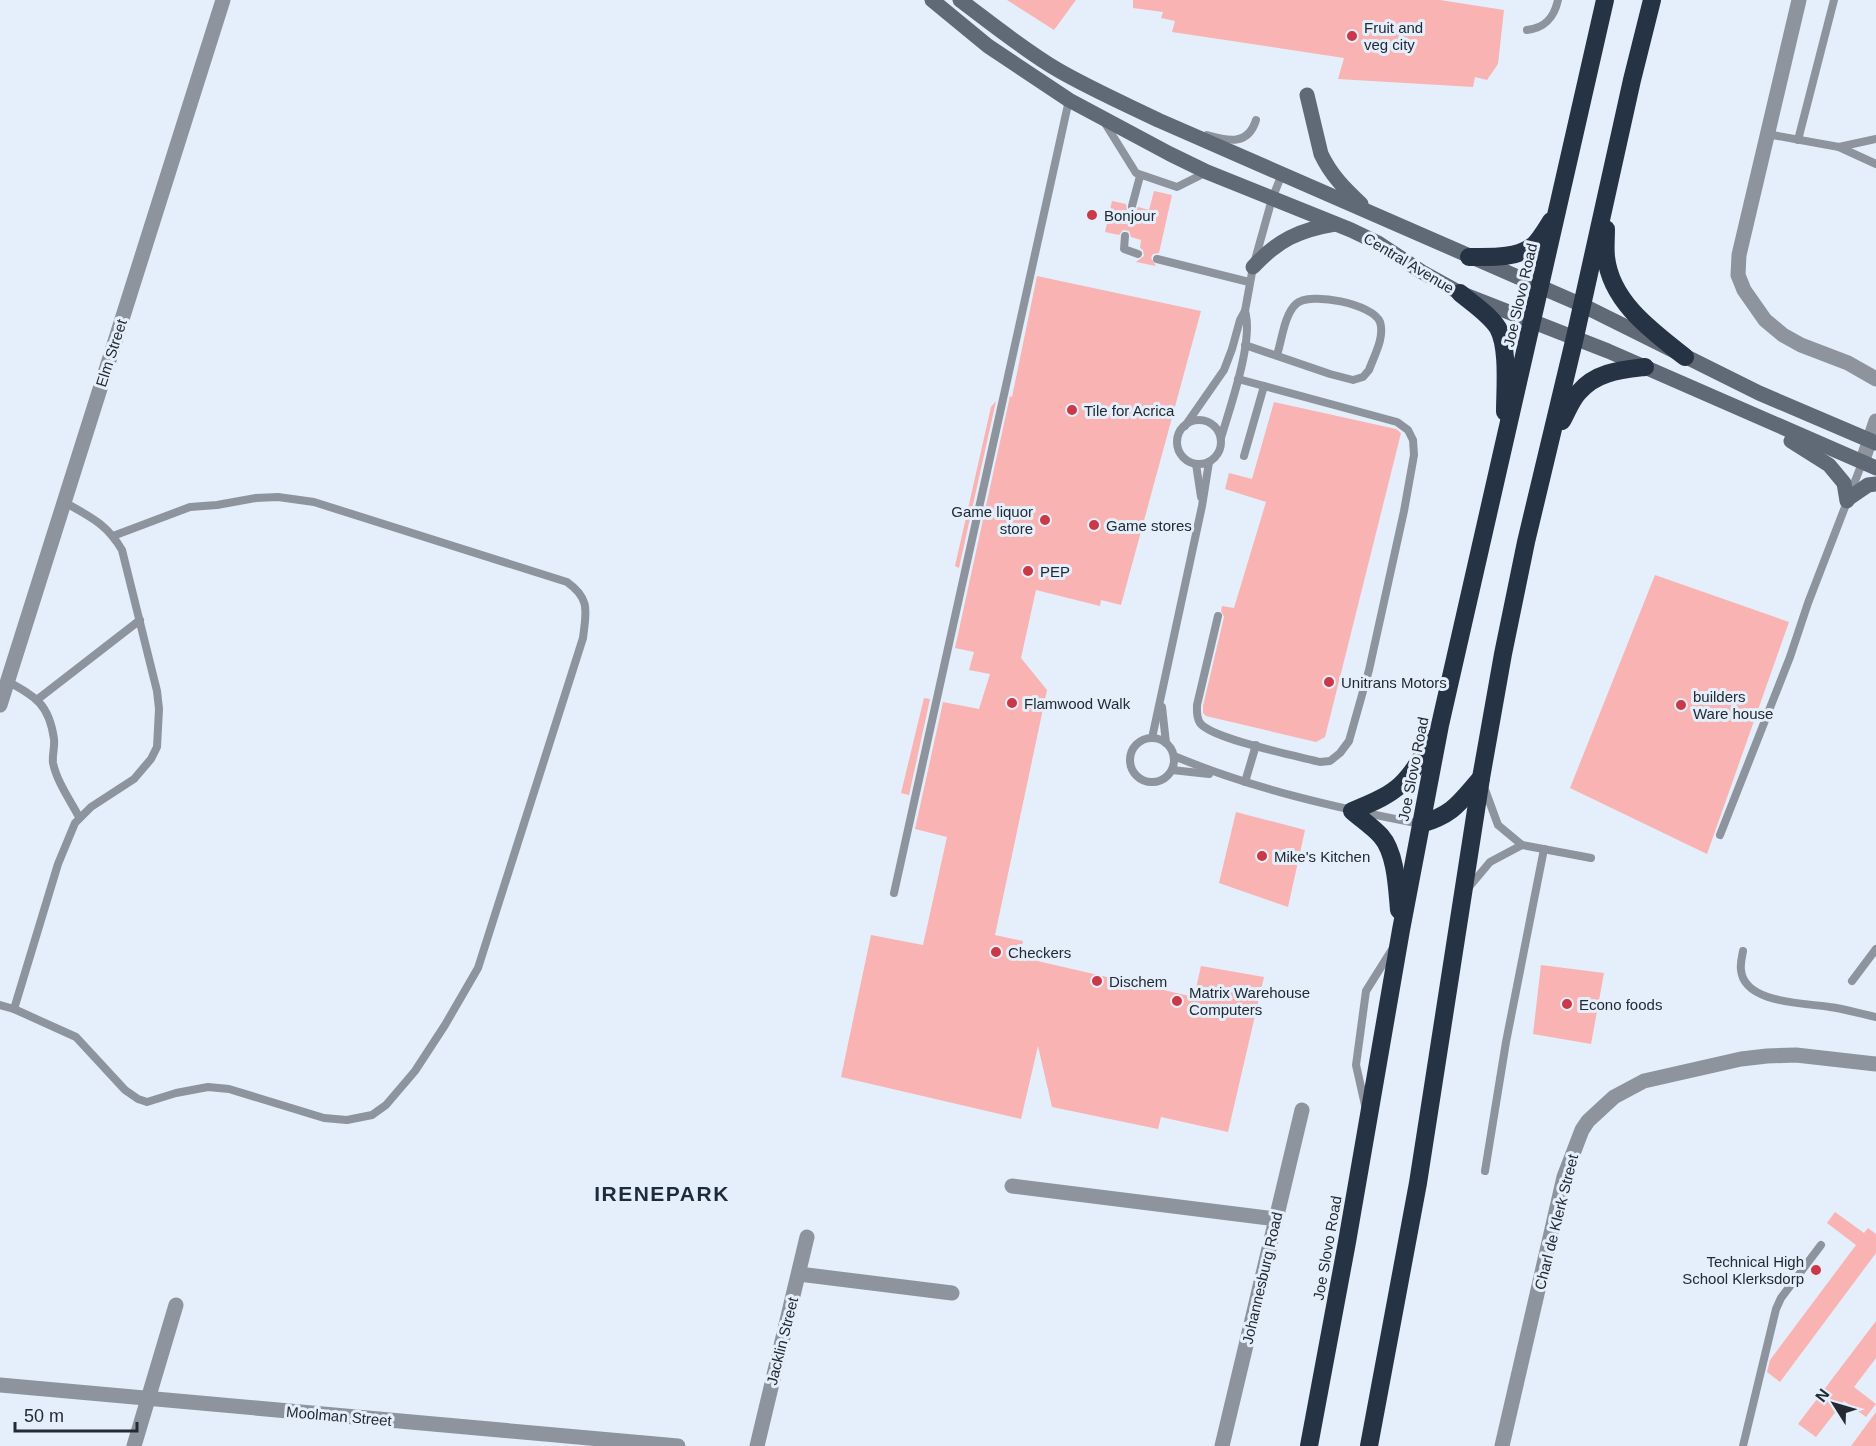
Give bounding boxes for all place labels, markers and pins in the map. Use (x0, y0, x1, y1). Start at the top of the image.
place label: Fruit and veg city (1364, 19, 1423, 53)
marker: Fruit and veg city (1345, 29, 1359, 43)
place label: Bonjour (1104, 207, 1156, 224)
marker: Bonjour (1085, 208, 1099, 222)
place label: Tile for Acrica (1084, 402, 1175, 419)
marker: Tile for Acrica (1065, 403, 1079, 417)
place label: Game liquor store (951, 503, 1033, 537)
marker: Game liquor store (1038, 513, 1052, 527)
place label: Game stores (1106, 517, 1192, 534)
marker: Game stores (1087, 518, 1101, 532)
place label: PEP (1040, 563, 1070, 580)
marker: PEP (1021, 564, 1035, 578)
place label: Unitrans Motors (1341, 674, 1447, 691)
marker: Unitrans Motors (1322, 675, 1336, 689)
place label: builders Ware house (1693, 688, 1773, 722)
place label: Flamwood Walk (1024, 695, 1131, 712)
marker: Flamwood Walk (1005, 696, 1019, 710)
marker: builders Ware house (1674, 698, 1688, 712)
place label: Mike's Kitchen (1274, 848, 1370, 865)
marker: Mike's Kitchen (1255, 849, 1269, 863)
place label: Checkers (1008, 944, 1071, 961)
marker: Checkers (989, 945, 1003, 959)
place label: Dischem (1109, 973, 1167, 990)
marker: Dischem (1090, 974, 1104, 988)
place label: Matrix Warehouse Computers (1189, 984, 1310, 1018)
marker: Matrix Warehouse Computers (1170, 994, 1184, 1008)
place label: Econo foods (1579, 996, 1662, 1013)
marker: Econo foods (1560, 997, 1574, 1011)
place label: Technical High School Klerksdorp (1682, 1253, 1804, 1287)
marker: Technical High School Klerksdorp (1809, 1263, 1823, 1277)

